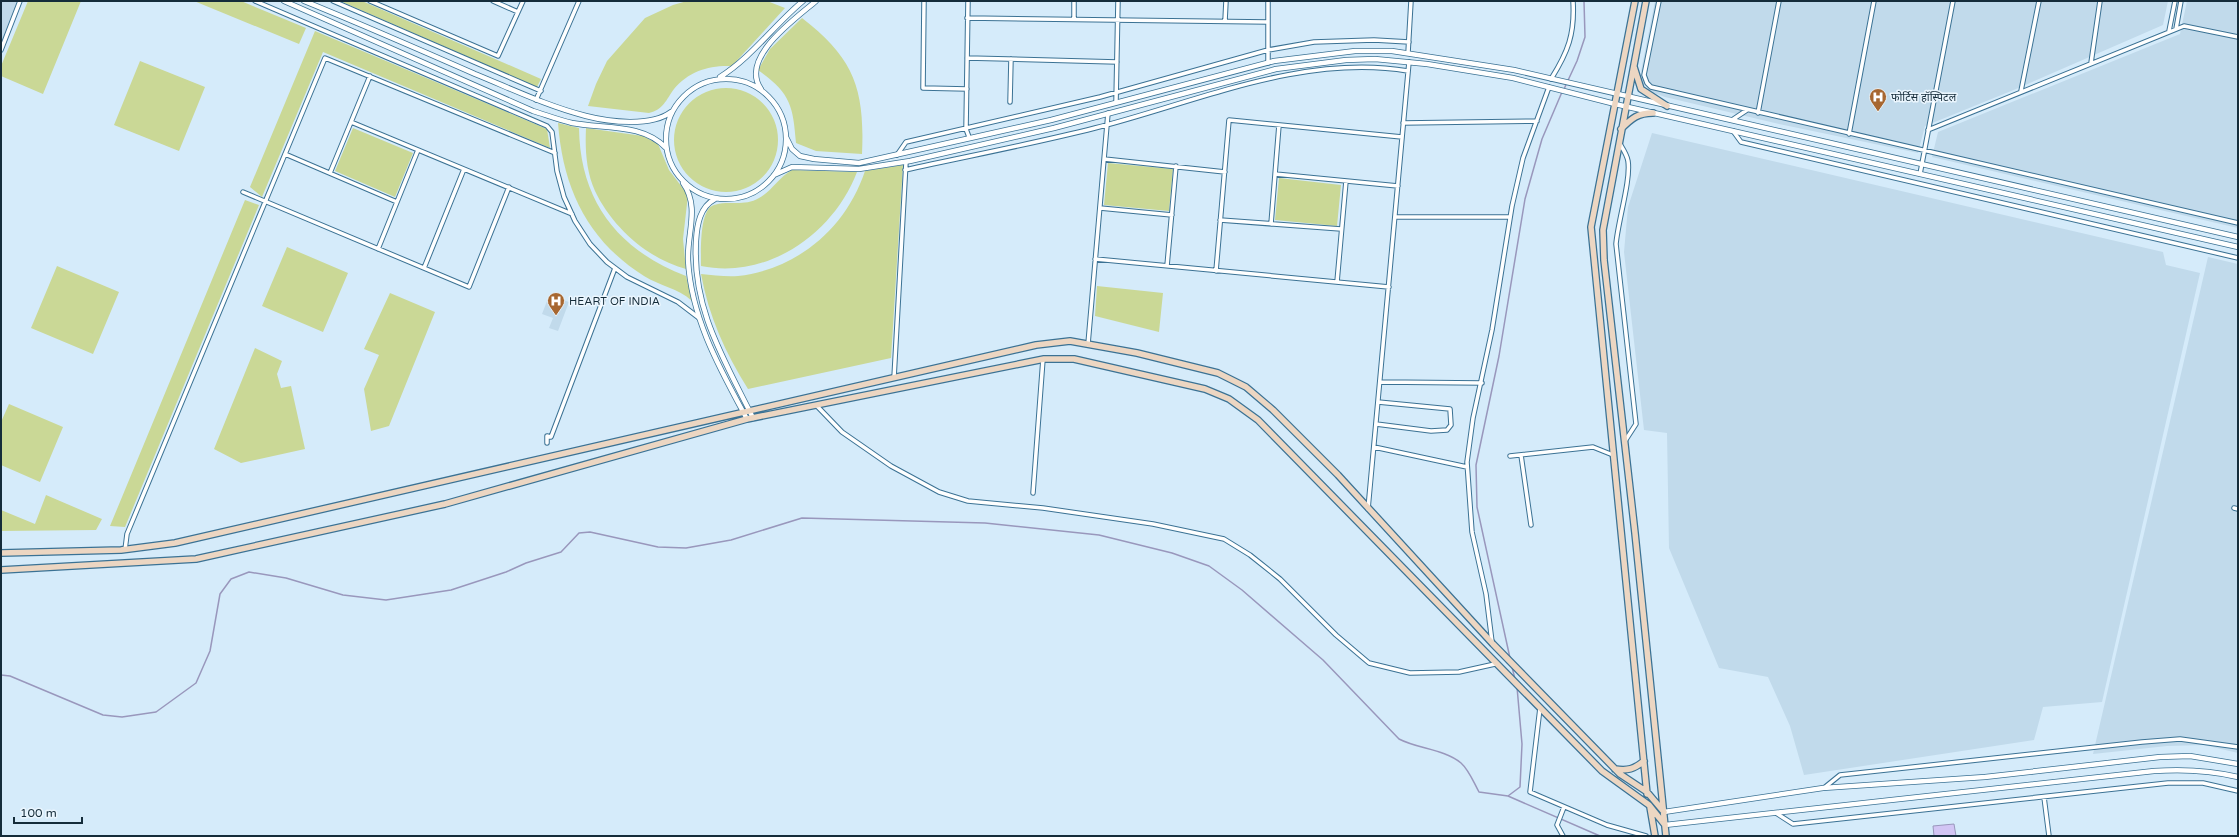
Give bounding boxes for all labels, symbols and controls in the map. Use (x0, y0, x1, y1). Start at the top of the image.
hospital icon: फोर्टिस हॉस्पिटल (1868, 87, 1888, 112)
place label: फोर्टिस हॉस्पिटल (1891, 91, 1957, 104)
hospital icon: HEART OF INDIA (546, 291, 566, 316)
place label: HEART OF INDIA (569, 295, 660, 308)
scale bar (14, 799, 82, 825)
text: 100 m (20, 806, 57, 820)

